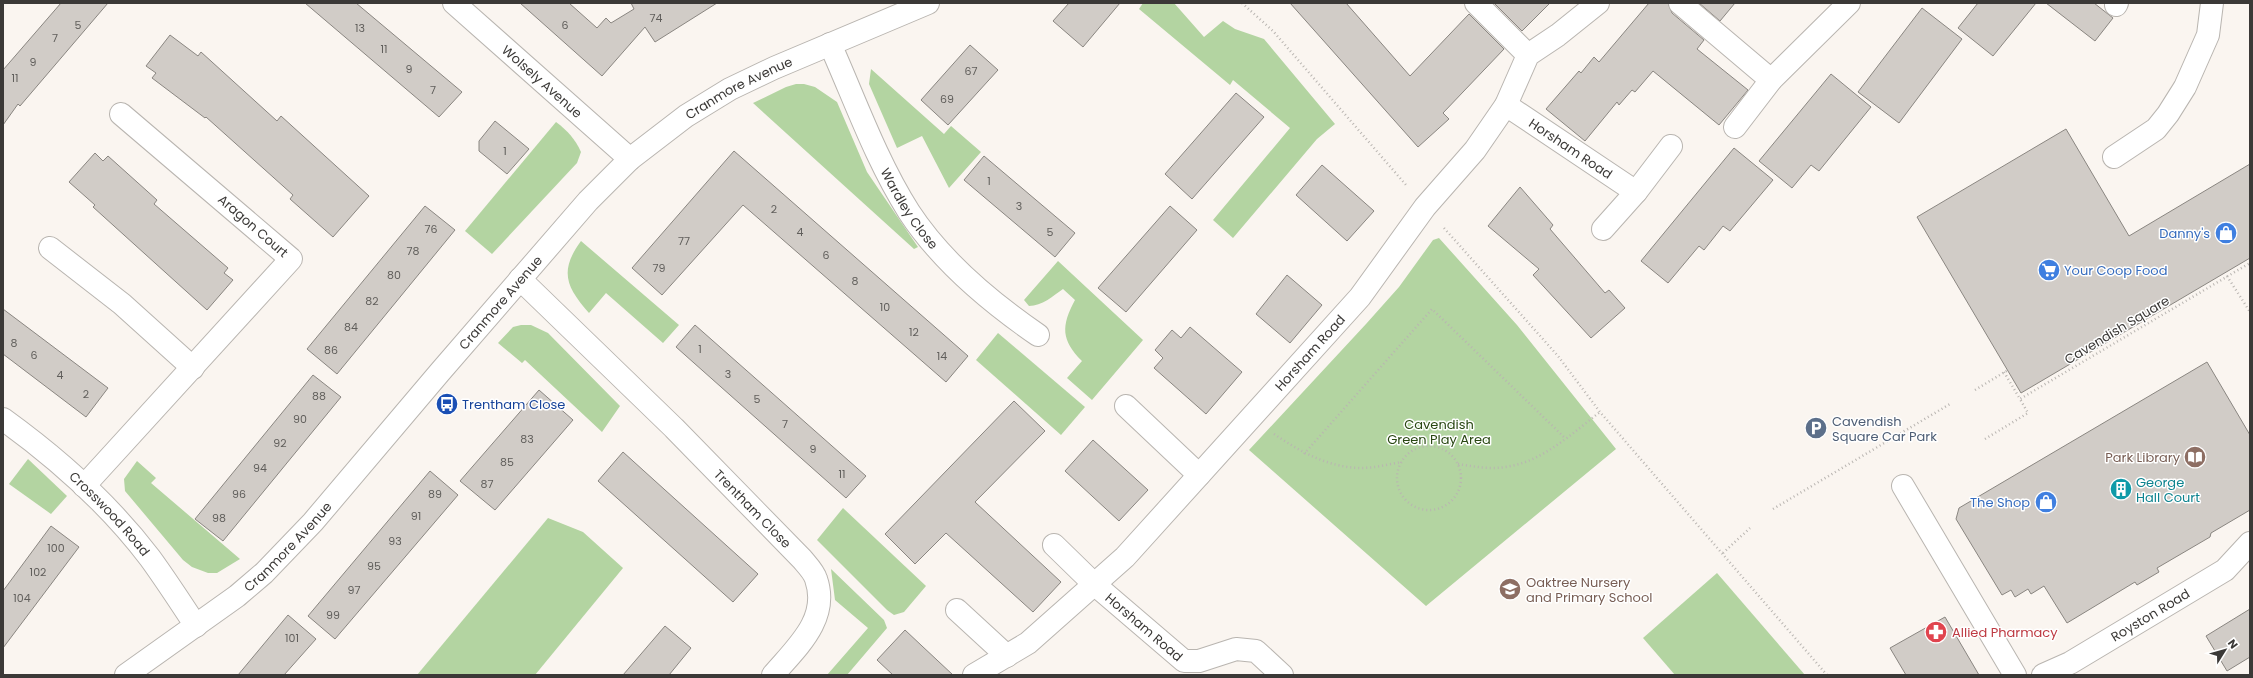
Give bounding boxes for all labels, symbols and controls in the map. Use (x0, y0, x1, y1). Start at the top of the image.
house number: 74 (650, 10, 663, 26)
house number: 5 (75, 17, 82, 33)
house number: 6 (562, 17, 569, 33)
house number: 13 (355, 20, 365, 36)
house number: 7 (52, 30, 58, 46)
street label: Wolsely Avenue (498, 40, 587, 122)
house number: 11 (380, 41, 388, 57)
street label: Cranmore Avenue (681, 52, 795, 124)
house number: 9 (30, 54, 37, 70)
house number: 9 (406, 61, 413, 77)
house number: 67 (965, 63, 978, 79)
house number: 11 (11, 70, 19, 86)
house number: 7 (430, 82, 436, 98)
house number: 69 (940, 91, 954, 107)
street label: Horsham Road (1525, 114, 1616, 183)
house number: 1 (503, 143, 507, 159)
street label: Wardley Close (876, 164, 943, 253)
house number: 1 (987, 173, 991, 189)
street label: Aragon Court (214, 190, 292, 262)
house number: 3 (1016, 198, 1022, 214)
house number: 2 (771, 201, 777, 217)
shop icon: Danny's (2213, 220, 2239, 246)
house number: 76 (425, 221, 438, 237)
house number: 4 (797, 224, 804, 240)
house number: 5 (1047, 224, 1054, 240)
place label: Danny's (2159, 224, 2210, 243)
house number: 77 (678, 233, 690, 249)
house number: 78 (407, 243, 420, 259)
house number: 6 (823, 247, 830, 263)
street label: Cranmore Avenue (454, 251, 546, 354)
supermarket icon: Your Coop Food (2036, 257, 2062, 283)
house number: 79 (653, 260, 666, 276)
place label: Your Coop Food (2064, 261, 2167, 280)
house number: 80 (387, 267, 401, 283)
house number: 8 (852, 273, 859, 289)
street label: Cavendish Square (2061, 291, 2173, 369)
house number: 82 (365, 293, 379, 309)
house number: 10 (880, 299, 890, 315)
street label: Horsham Road (1270, 310, 1349, 395)
house number: 84 (344, 319, 358, 335)
house number: 12 (909, 324, 919, 340)
house number: 8 (11, 335, 18, 351)
house number: 1 (698, 341, 702, 357)
house number: 86 (324, 342, 338, 358)
house number: 6 (31, 347, 38, 363)
house number: 14 (937, 348, 947, 364)
house number: 3 (725, 366, 731, 382)
house number: 4 (57, 367, 64, 383)
house number: 2 (83, 386, 89, 402)
house number: 88 (312, 388, 326, 404)
bus stop icon: Trentham Close (434, 391, 460, 417)
house number: 5 (754, 391, 761, 407)
place label: Trentham Close (462, 395, 565, 414)
house number: 90 (293, 411, 307, 427)
place label: Cavendish Square Car Park (1832, 412, 1937, 446)
park label: Cavendish Green Play Area (1387, 415, 1491, 449)
parking icon: Cavendish Square Car Park (1803, 415, 1829, 441)
house number: 7 (782, 416, 788, 432)
house number: 83 (520, 431, 534, 447)
house number: 92 (273, 435, 287, 451)
house number: 9 (810, 441, 817, 457)
library icon: Park Library (2182, 444, 2208, 470)
place label: Park Library (2105, 448, 2181, 467)
house number: 85 (500, 454, 514, 470)
house number: 94 (253, 460, 267, 476)
street label: Trentham Close (710, 465, 796, 552)
house number: 11 (838, 466, 846, 482)
street label: Crosswood Road (65, 467, 155, 560)
place label: George Hall Court (2136, 473, 2200, 507)
house number: 87 (481, 476, 493, 492)
building icon: George Hall Court (2108, 476, 2134, 502)
house number: 96 (232, 486, 246, 502)
house number: 89 (428, 486, 442, 502)
shop icon: The Shop (2033, 489, 2059, 515)
place label: The Shop (1970, 493, 2030, 512)
street label: Cranmore Avenue (239, 497, 336, 596)
house number: 91 (411, 508, 421, 524)
house number: 98 (212, 510, 226, 526)
house number: 93 (388, 533, 402, 549)
house number: 100 (47, 540, 65, 556)
house number: 95 (367, 558, 381, 574)
house number: 102 (30, 564, 46, 580)
place label: Oaktree Nursery and Primary School (1526, 573, 1652, 607)
school or university icon: Oaktree Nursery and Primary School (1497, 576, 1523, 602)
house number: 97 (348, 582, 360, 598)
street label: Royston Road (2107, 584, 2193, 646)
street label: Horsham Road (1101, 588, 1187, 666)
house number: 104 (13, 590, 31, 606)
house number: 99 (326, 607, 340, 623)
pharmacy icon: Allied Pharmacy (1923, 619, 1949, 645)
place label: Allied Pharmacy (1952, 623, 2058, 642)
house number: 101 (285, 630, 299, 646)
north arrow (2205, 630, 2245, 670)
text: N (2224, 636, 2242, 652)

